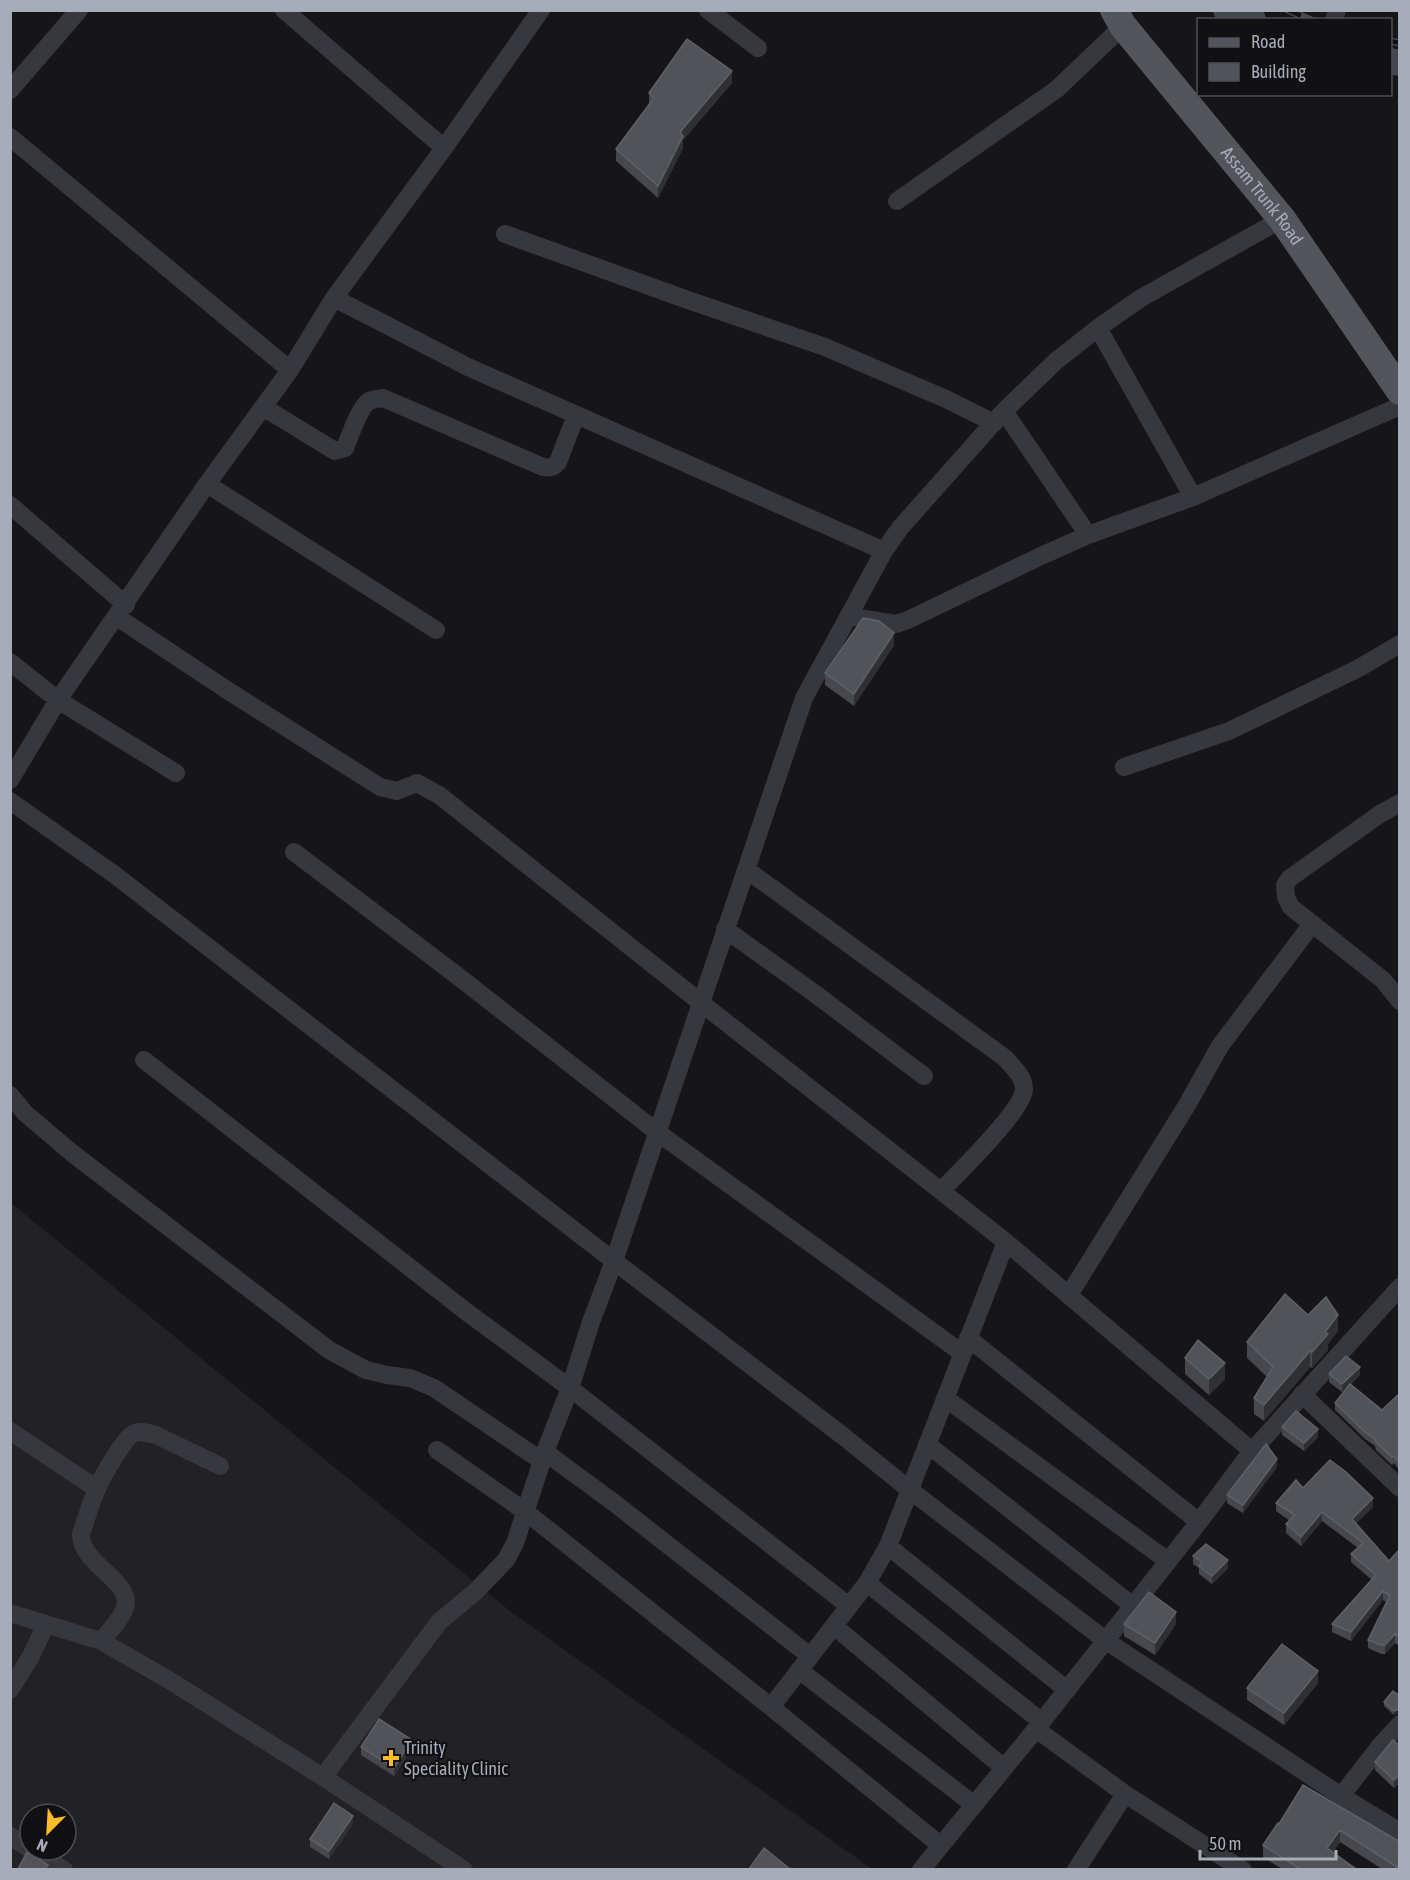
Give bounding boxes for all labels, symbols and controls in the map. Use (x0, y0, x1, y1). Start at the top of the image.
legend (1197, 18, 1392, 96)
text: Road (1251, 31, 1285, 52)
text: Building (1251, 61, 1306, 82)
street label: Assam Trunk Road (1217, 142, 1308, 249)
place label: Trinity Speciality Clinic (404, 1737, 508, 1779)
marker: Trinity Speciality Clinic (382, 1749, 400, 1767)
north arrow (18, 1802, 78, 1862)
scale bar (1200, 1823, 1336, 1861)
text: 50 m (1209, 1833, 1241, 1854)
text: N (34, 1836, 50, 1856)

